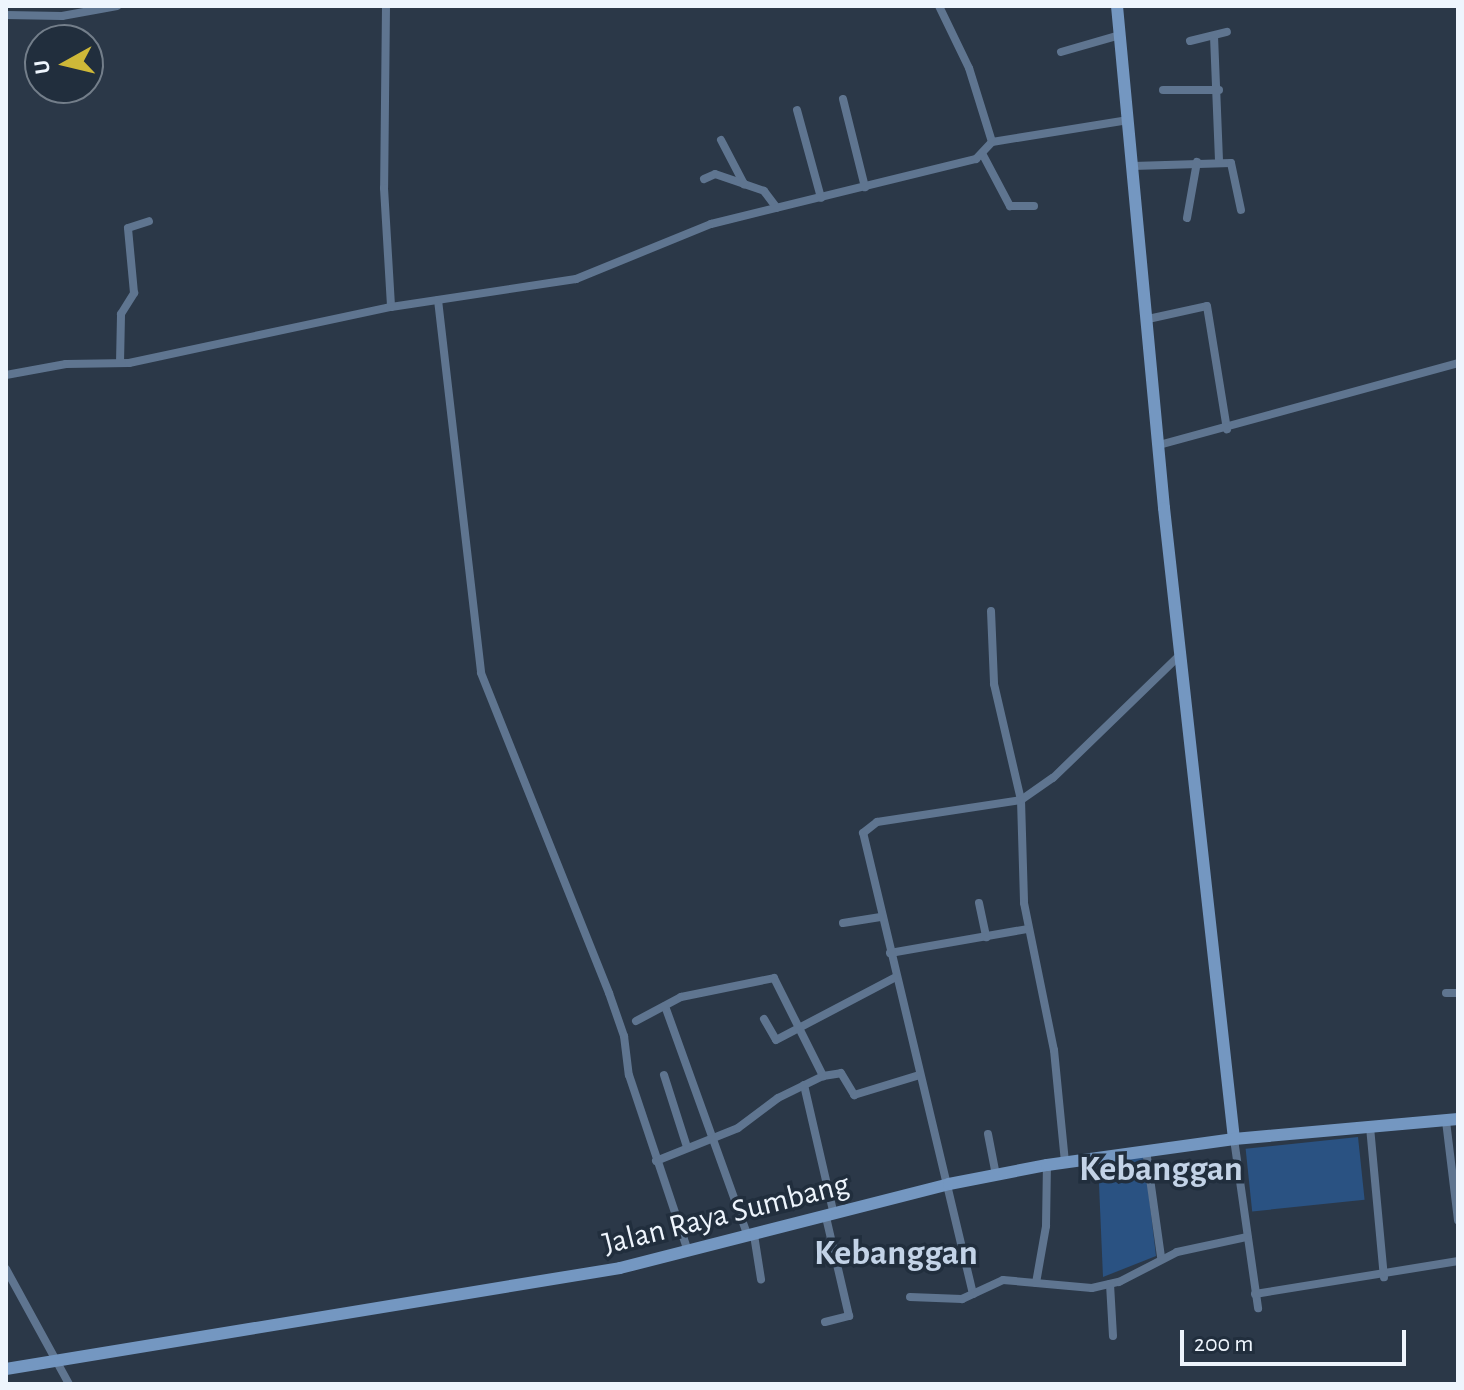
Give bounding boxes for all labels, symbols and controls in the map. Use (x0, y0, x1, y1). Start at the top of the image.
north arrow (24, 24, 104, 104)
text: U (30, 59, 54, 76)
district label: Kebanggan (1079, 1148, 1243, 1192)
street label: Jalan Raya Sumbang (599, 1165, 853, 1263)
district label: Kebanggan (814, 1232, 978, 1276)
scale bar (1184, 1314, 1410, 1364)
text: 200 m (1194, 1332, 1253, 1356)

